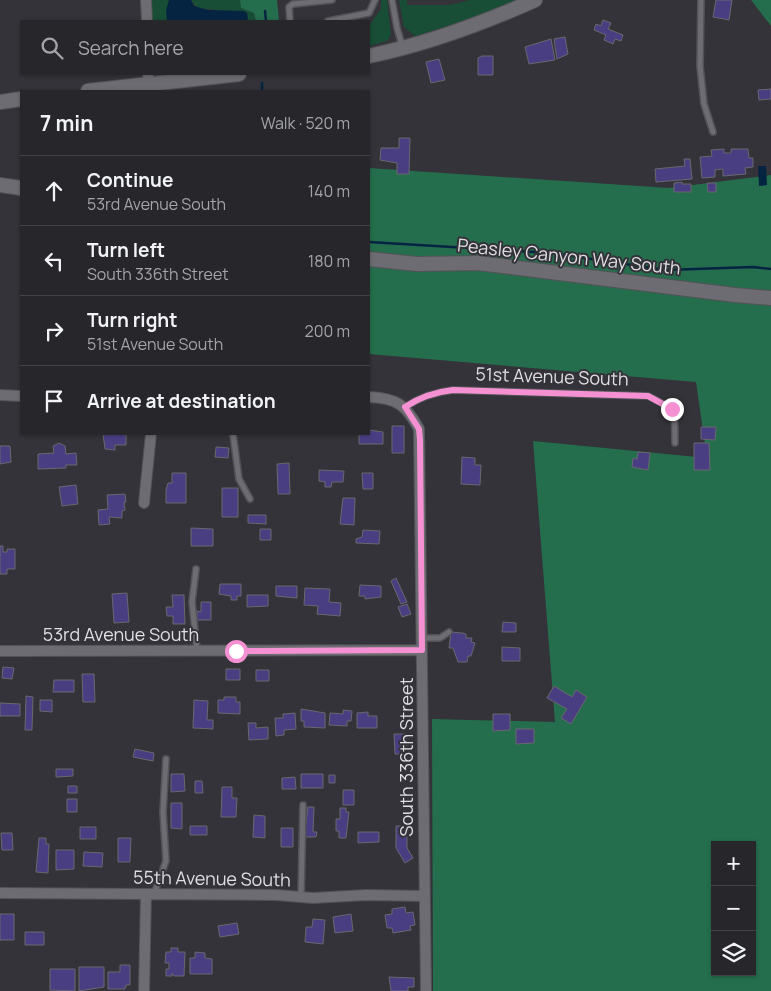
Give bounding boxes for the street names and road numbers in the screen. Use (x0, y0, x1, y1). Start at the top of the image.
street label: Peasley Canyon Way South (456, 232, 682, 280)
street label: 51st Avenue South (475, 361, 629, 391)
street label: 53rd Avenue South (43, 622, 199, 646)
street label: South 336th Street (394, 677, 418, 837)
street label: 55th Avenue South (133, 865, 291, 891)

